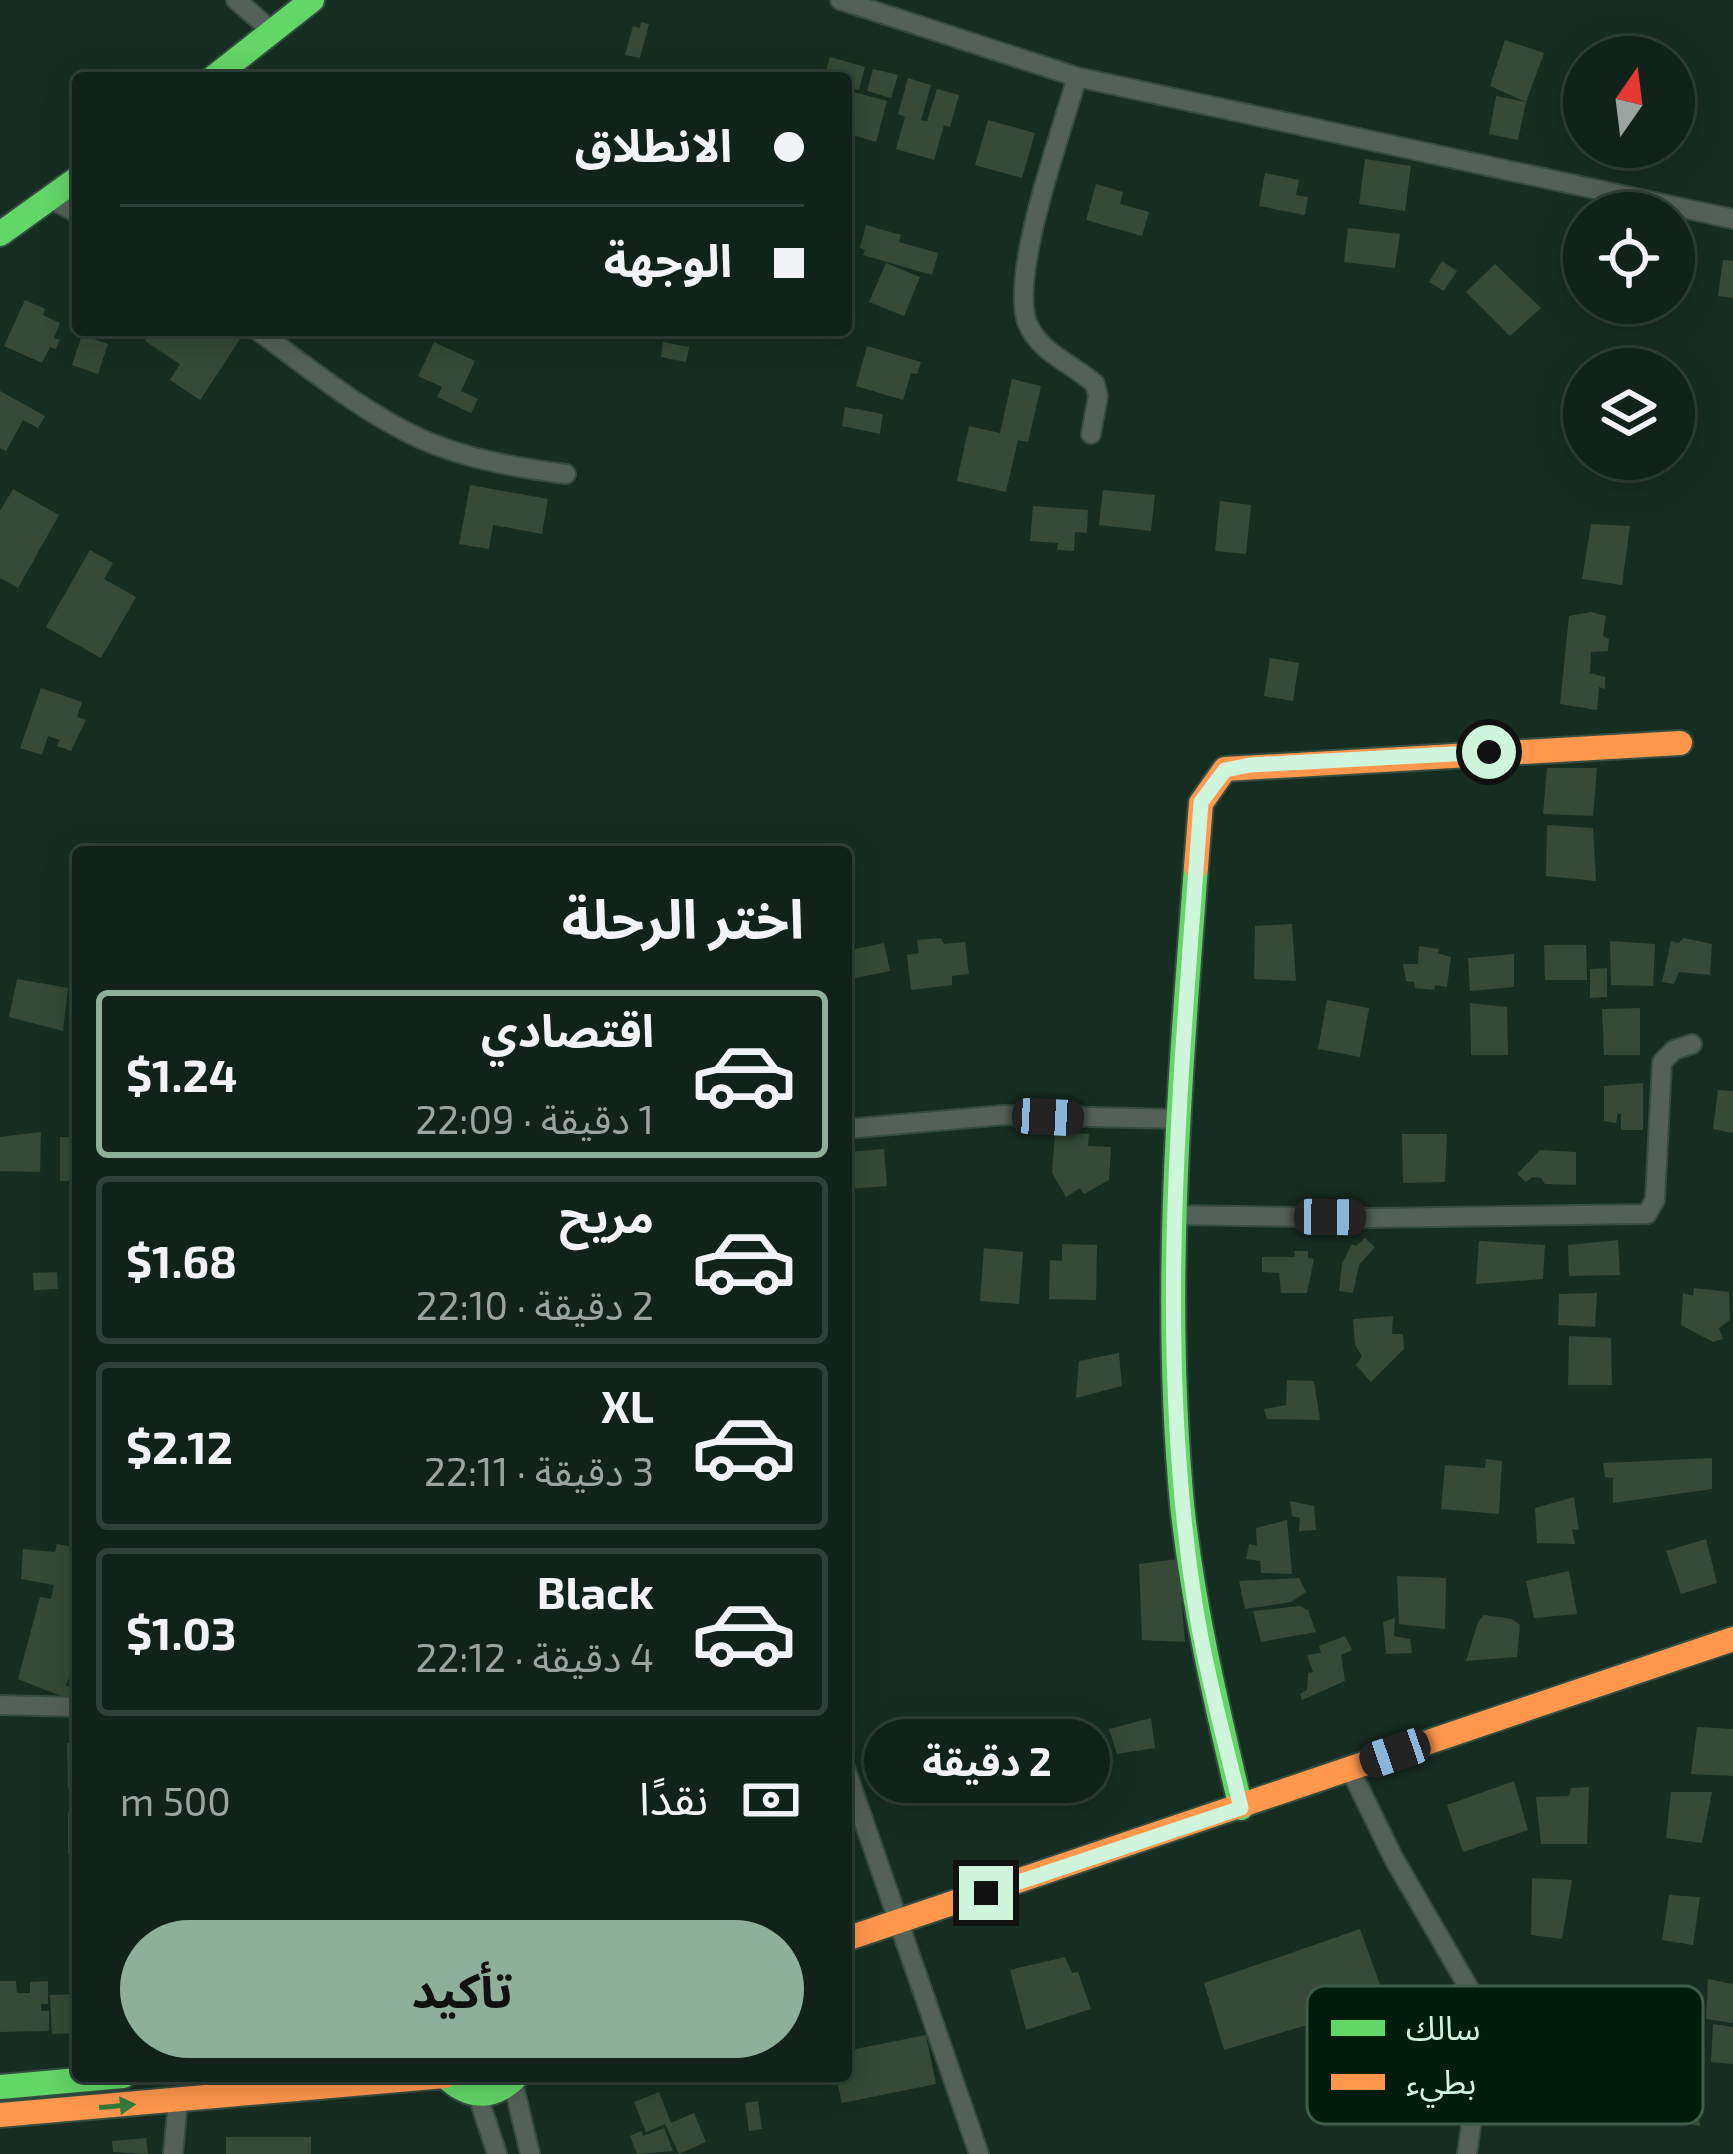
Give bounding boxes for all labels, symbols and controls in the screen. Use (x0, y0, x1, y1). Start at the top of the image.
north arrow (1563, 36, 1695, 168)
map controls (1563, 36, 1695, 480)
text: الانطلاق (575, 117, 732, 171)
button: locate (1563, 192, 1695, 324)
text: الوجهة (604, 232, 732, 286)
button: layers (1563, 348, 1695, 480)
route start (1462, 725, 1516, 779)
text: اختر الرحلة (562, 885, 804, 950)
text: اقتصادي (481, 1002, 654, 1056)
icon: car (690, 1020, 798, 1128)
text: $1.24 (126, 1047, 237, 1101)
text: 1 دقيقة · 22:09 (415, 1095, 654, 1142)
car (1011, 1097, 1085, 1137)
text: مريح (559, 1188, 654, 1242)
car (1294, 1198, 1366, 1236)
icon: car (690, 1206, 798, 1314)
text: $1.68 (126, 1233, 237, 1287)
text: 2 دقيقة · 22:10 (416, 1281, 654, 1328)
text: XL (601, 1378, 654, 1432)
icon: car (690, 1392, 798, 1500)
text: $2.12 (126, 1419, 233, 1473)
text: 3 دقيقة · 22:11 (424, 1447, 654, 1494)
text: Black (537, 1564, 654, 1618)
icon: car (690, 1578, 798, 1686)
text: $1.03 (126, 1605, 236, 1659)
text: 4 دقيقة · 22:12 (415, 1633, 654, 1680)
callout: 2 دقيقة (863, 1719, 1109, 1803)
car (1355, 1724, 1435, 1782)
text: 2 دقيقة (922, 1737, 1052, 1784)
icon: cash (738, 1767, 804, 1833)
text: نقدًا (639, 1770, 708, 1824)
text: 500 m (120, 1777, 231, 1824)
route end (959, 1866, 1013, 1920)
button: تأكيد (120, 1920, 804, 2058)
legend (1307, 1986, 1703, 2124)
text: سالك (1406, 2007, 1480, 2047)
text: بطيء (1406, 2061, 1476, 2108)
one-way arrow (99, 2096, 136, 2115)

